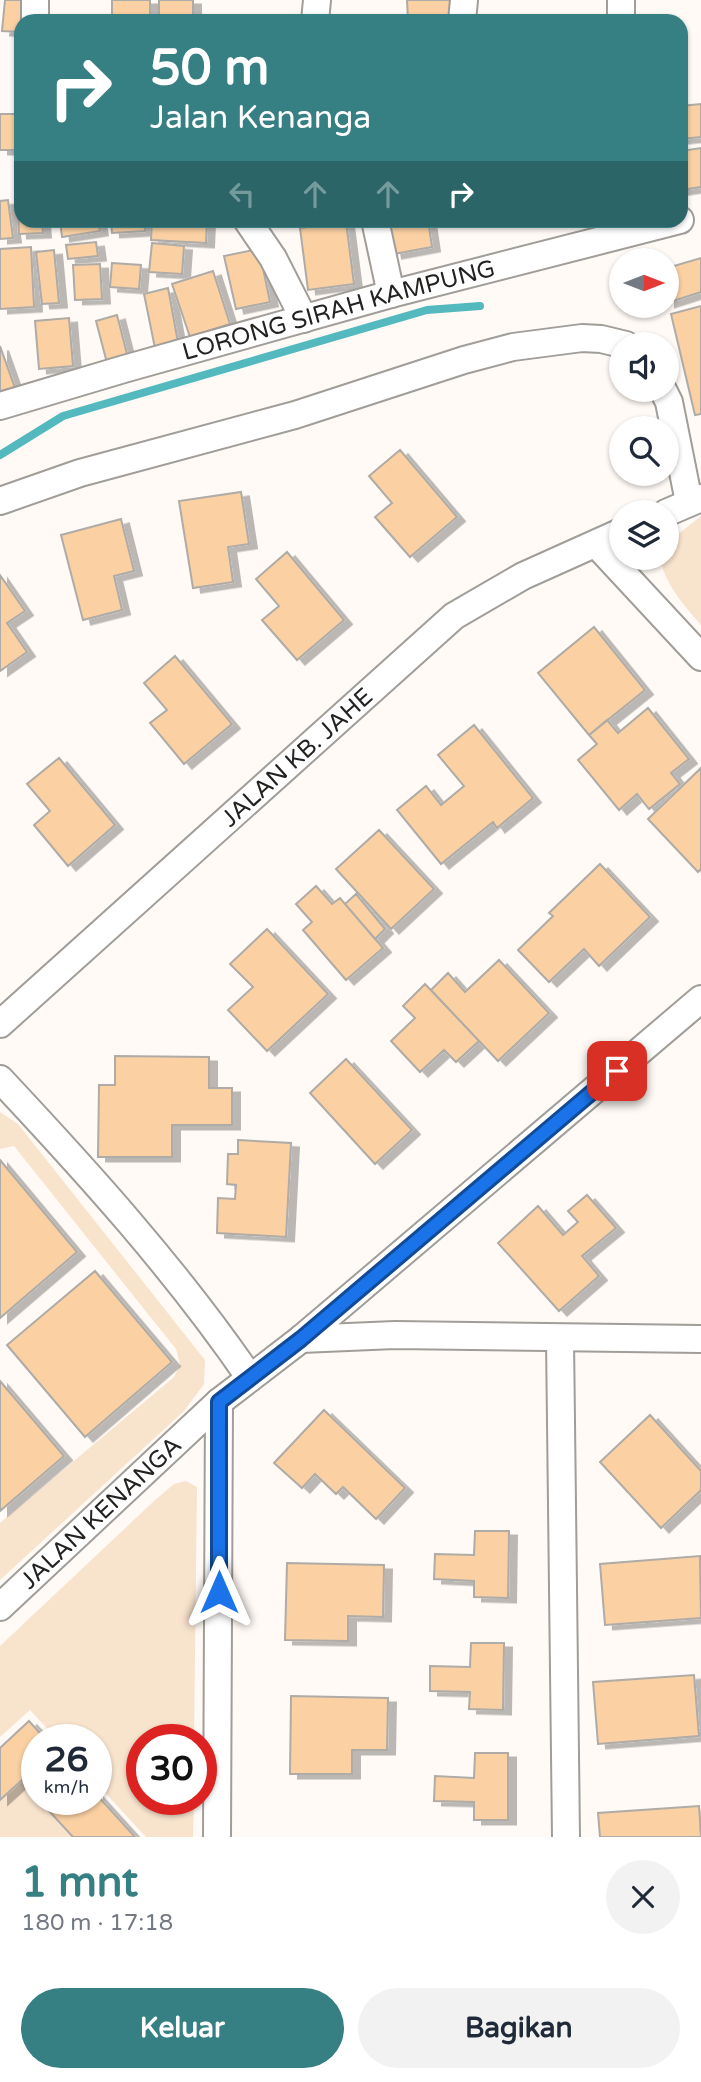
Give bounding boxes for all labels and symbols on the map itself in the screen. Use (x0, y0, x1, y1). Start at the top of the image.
north arrow (609, 248, 679, 318)
street label: LORONG SIRAH KAMPUNG (179, 254, 498, 367)
street label: JALAN KB. JAHE (215, 682, 379, 833)
pin (587, 1041, 647, 1101)
street label: JALAN KENANGA (15, 1431, 188, 1595)
position arrow (182, 1555, 256, 1629)
speed limit sign: 30 (126, 1724, 217, 1815)

